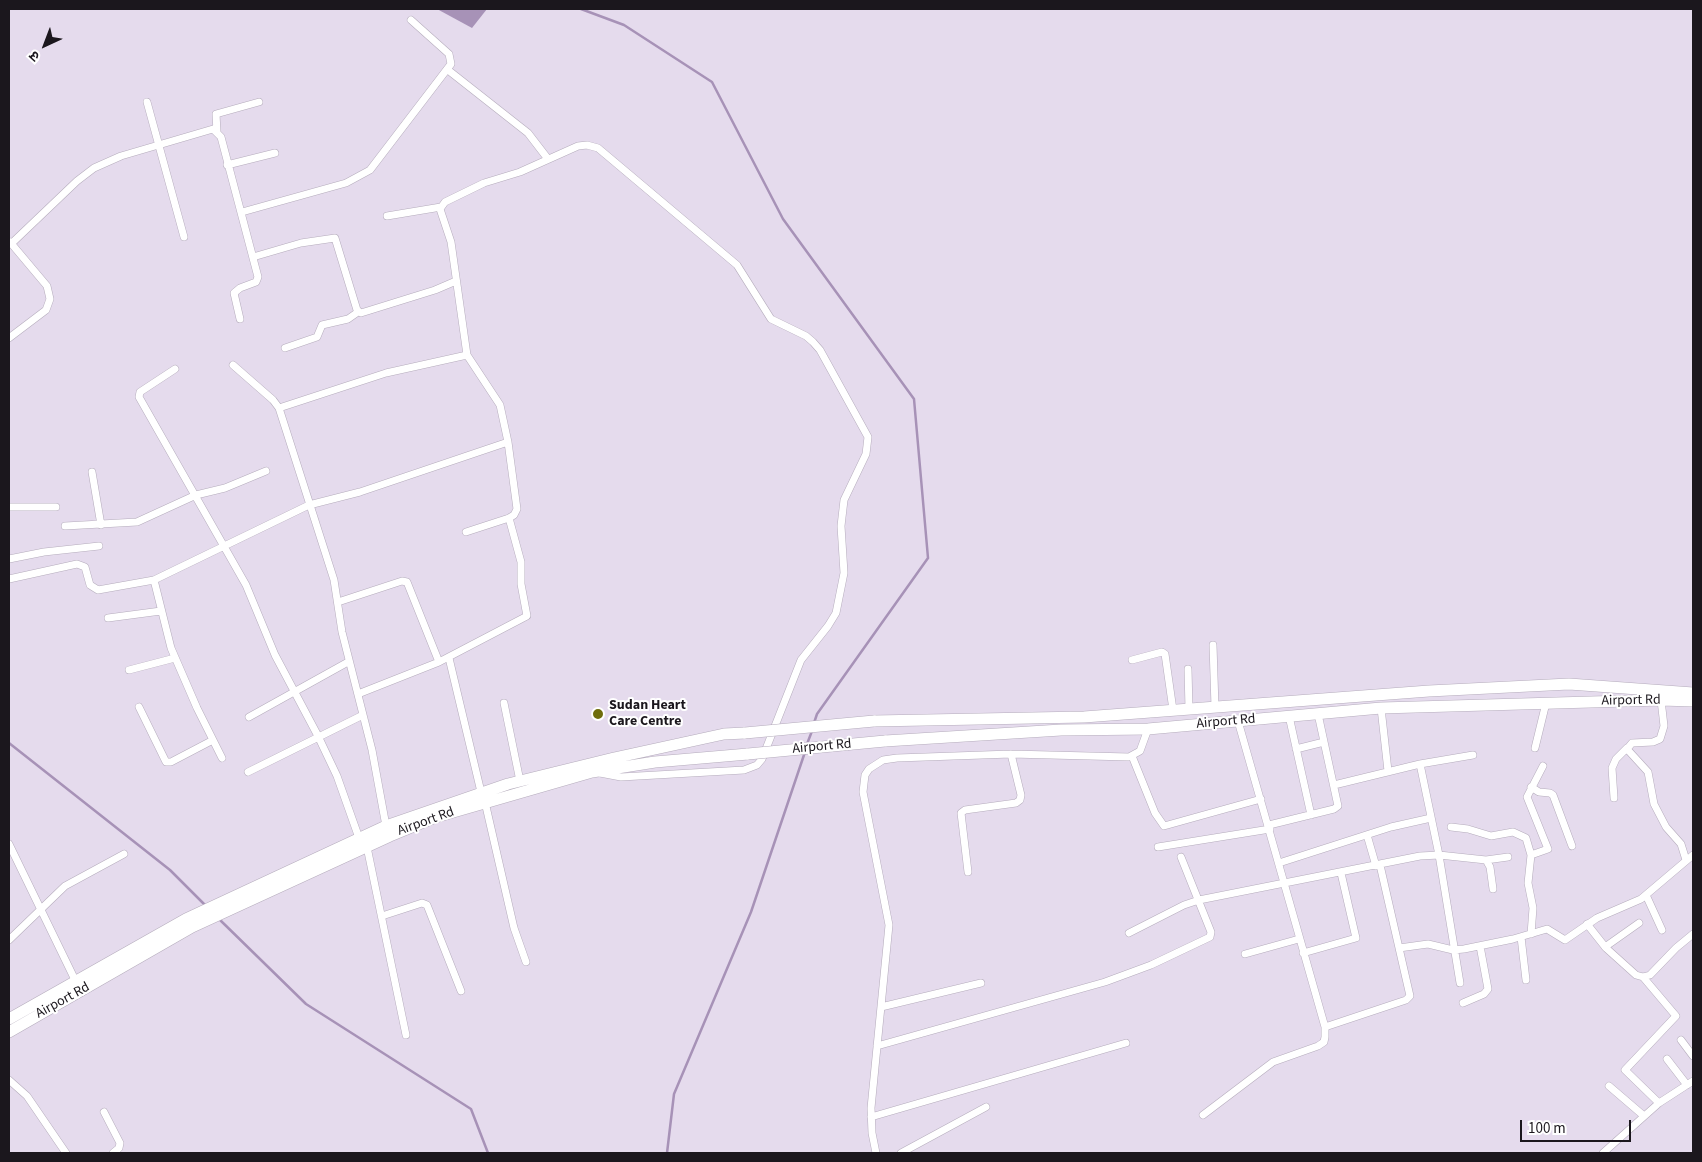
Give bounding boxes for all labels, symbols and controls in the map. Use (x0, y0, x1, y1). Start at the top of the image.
north arrow (20, 20, 70, 70)
text: उ (25, 46, 45, 66)
street label: Airport Rd (1601, 692, 1661, 710)
place label: Sudan Heart Care Centre (609, 698, 686, 730)
marker: Sudan Heart Care Centre (591, 707, 605, 721)
street label: Airport Rd (1196, 711, 1256, 733)
street label: Airport Rd (792, 736, 852, 758)
street label: Airport Rd (395, 804, 457, 840)
street label: Airport Rd (33, 979, 93, 1023)
scale bar (1522, 1110, 1633, 1142)
text: 100 m (1528, 1118, 1566, 1139)

